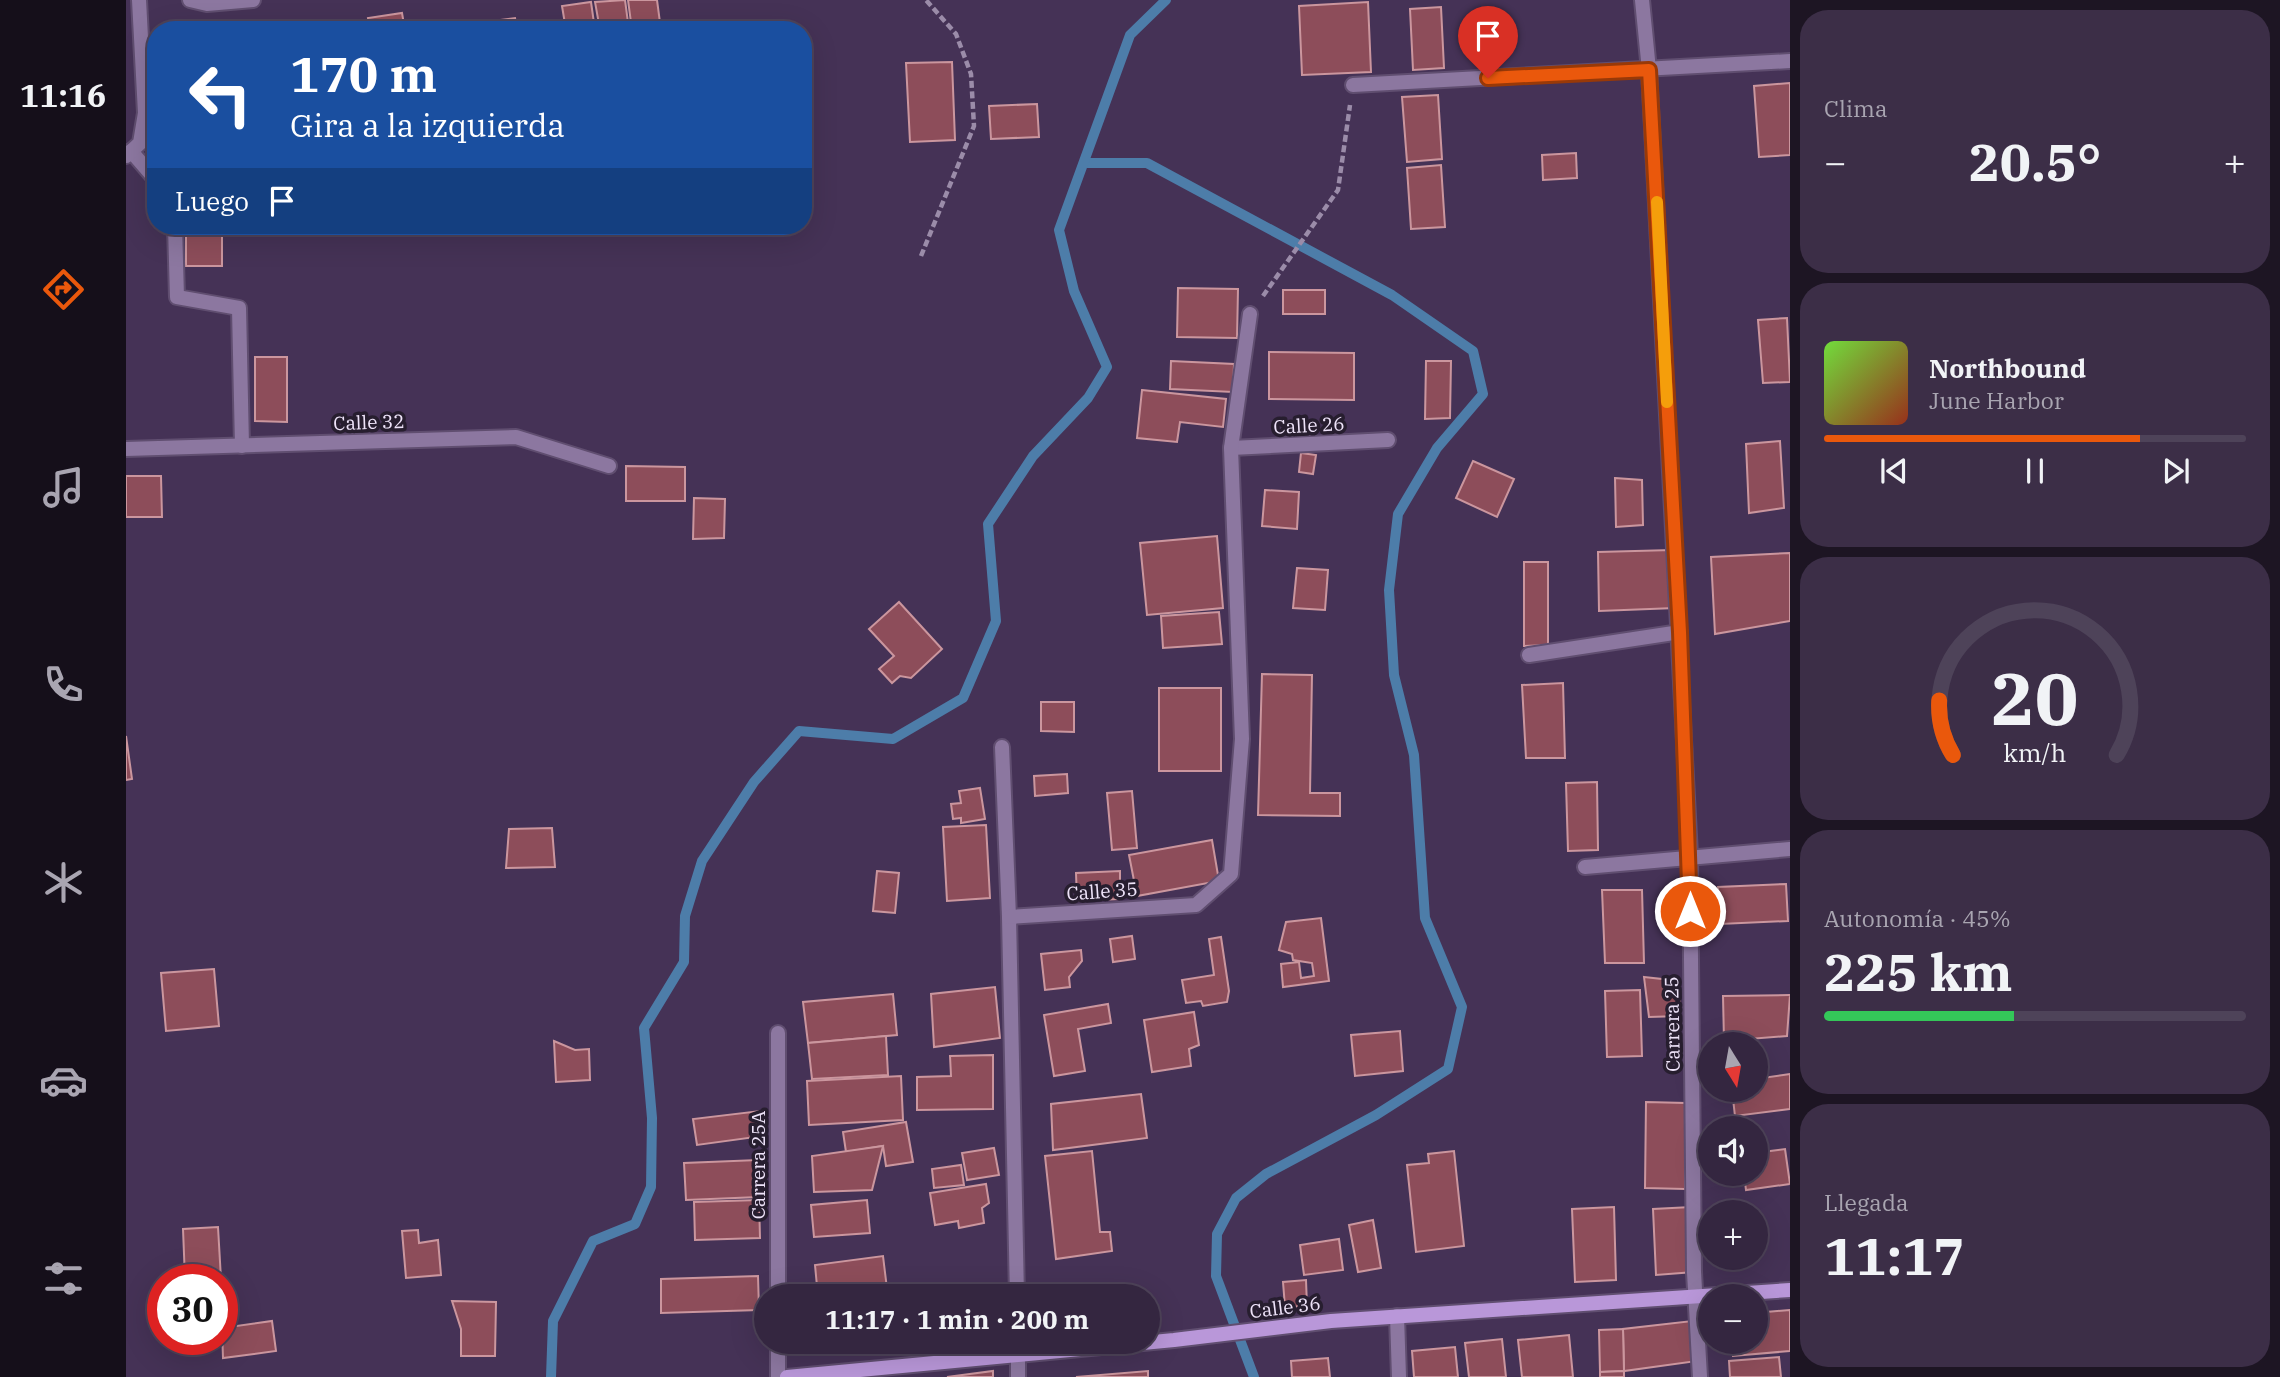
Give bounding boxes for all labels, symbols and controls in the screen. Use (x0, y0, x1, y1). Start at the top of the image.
pin (1458, 6, 1518, 78)
icon: arrive (1469, 17, 1507, 55)
text: 170 m (290, 42, 437, 105)
icon: left (175, 49, 266, 140)
text: 11:16 (20, 74, 106, 116)
text: Clima (1824, 93, 1888, 123)
text: Gira a la izquierda (290, 104, 565, 146)
text: 20.5° (1969, 128, 2101, 195)
text: − (1824, 137, 1847, 186)
text: + (2223, 137, 2246, 186)
icon: arrive (263, 182, 301, 220)
text: Luego (175, 184, 249, 218)
icon: directions (39, 265, 88, 314)
text: Northbound (1929, 351, 2086, 385)
text: June Harbor (1929, 385, 2064, 415)
street label: Calle 32 (333, 409, 405, 435)
street label: Calle 26 (1273, 411, 1345, 439)
icon: previous (1875, 452, 1913, 490)
icon: pause (2016, 452, 2054, 490)
icon: next (2157, 452, 2195, 490)
icon: music (39, 463, 88, 512)
text: 20 (1991, 650, 2079, 745)
icon: phone (39, 660, 88, 709)
text: km/h (2003, 735, 2067, 768)
icon: climate (39, 858, 88, 907)
position arrow (1653, 874, 1727, 948)
street label: Calle 35 (1066, 877, 1138, 905)
text: Autonomía · 45% (1824, 903, 2011, 933)
text: 225 km (1824, 938, 2013, 1005)
street label: Carrera 25 (1659, 976, 1685, 1072)
north arrow (1698, 1032, 1768, 1102)
map controls (1698, 1032, 1768, 1354)
icon: car (39, 1056, 88, 1105)
street label: Carrera 25A (746, 1111, 770, 1219)
button: sound (1698, 1116, 1768, 1186)
text: Llegada (1824, 1187, 1908, 1217)
button: + (1698, 1200, 1768, 1270)
text: 11:17 (1824, 1222, 1965, 1289)
icon: filters (39, 1254, 88, 1303)
speed limit sign: 30 (147, 1264, 238, 1355)
button: − (1698, 1284, 1768, 1354)
street label: Calle 36 (1248, 1291, 1322, 1323)
text: 11:17 · 1 min · 200 m (825, 1302, 1089, 1336)

